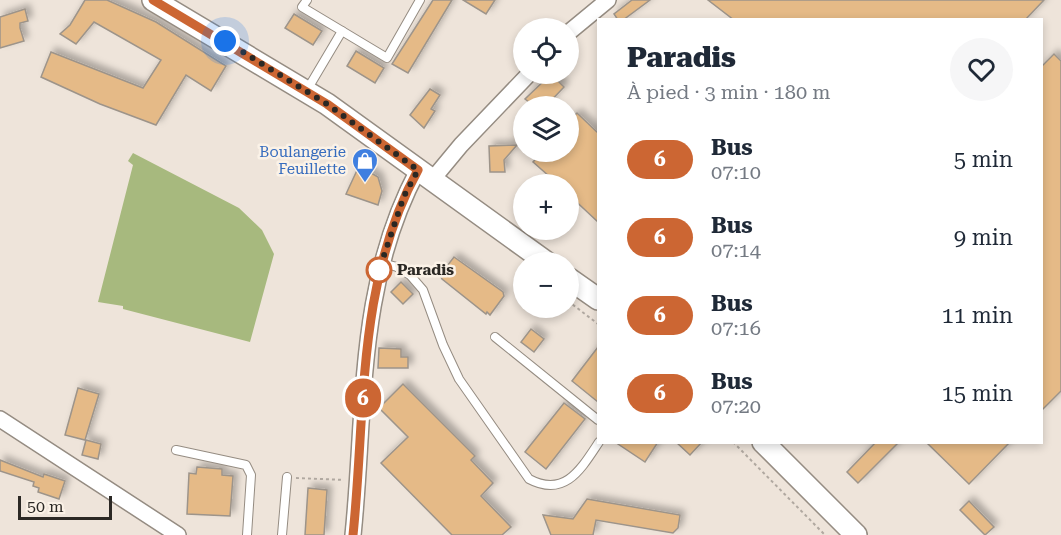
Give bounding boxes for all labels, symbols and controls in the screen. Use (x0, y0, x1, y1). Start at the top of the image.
map controls (513, 18, 579, 318)
button: locate (513, 18, 579, 84)
your location (210, 26, 240, 56)
button: heart (950, 38, 1013, 101)
text: Paradis (627, 41, 736, 74)
text: À pied · 3 min · 180 m (627, 80, 830, 104)
button: layers (513, 96, 579, 162)
text: Bus (711, 135, 753, 160)
place label: Boulangerie Feuillette (259, 143, 346, 178)
shop icon: Boulangerie Feuillette (350, 146, 380, 184)
text: 6 (654, 147, 666, 171)
text: 5 min (954, 147, 1013, 172)
text: 07:10 (711, 160, 761, 184)
button: + (513, 174, 579, 240)
text: Bus (711, 213, 753, 238)
text: 6 (654, 225, 666, 249)
text: 9 min (954, 225, 1013, 250)
text: 07:14 (711, 238, 761, 262)
button: − (513, 252, 579, 318)
marker: Paradis (366, 257, 392, 283)
place label: Paradis (397, 261, 454, 279)
text: Bus (711, 291, 753, 316)
text: 6 (654, 303, 666, 327)
text: 11 min (942, 303, 1013, 328)
text: 07:16 (711, 316, 761, 340)
text: Bus (711, 369, 753, 394)
line badge: 6 (344, 378, 382, 418)
text: 6 (654, 381, 666, 405)
text: 15 min (942, 381, 1013, 406)
text: 6 (357, 386, 369, 410)
text: 07:20 (711, 394, 761, 418)
scale bar (18, 493, 112, 520)
text: 50 m (27, 497, 64, 516)

